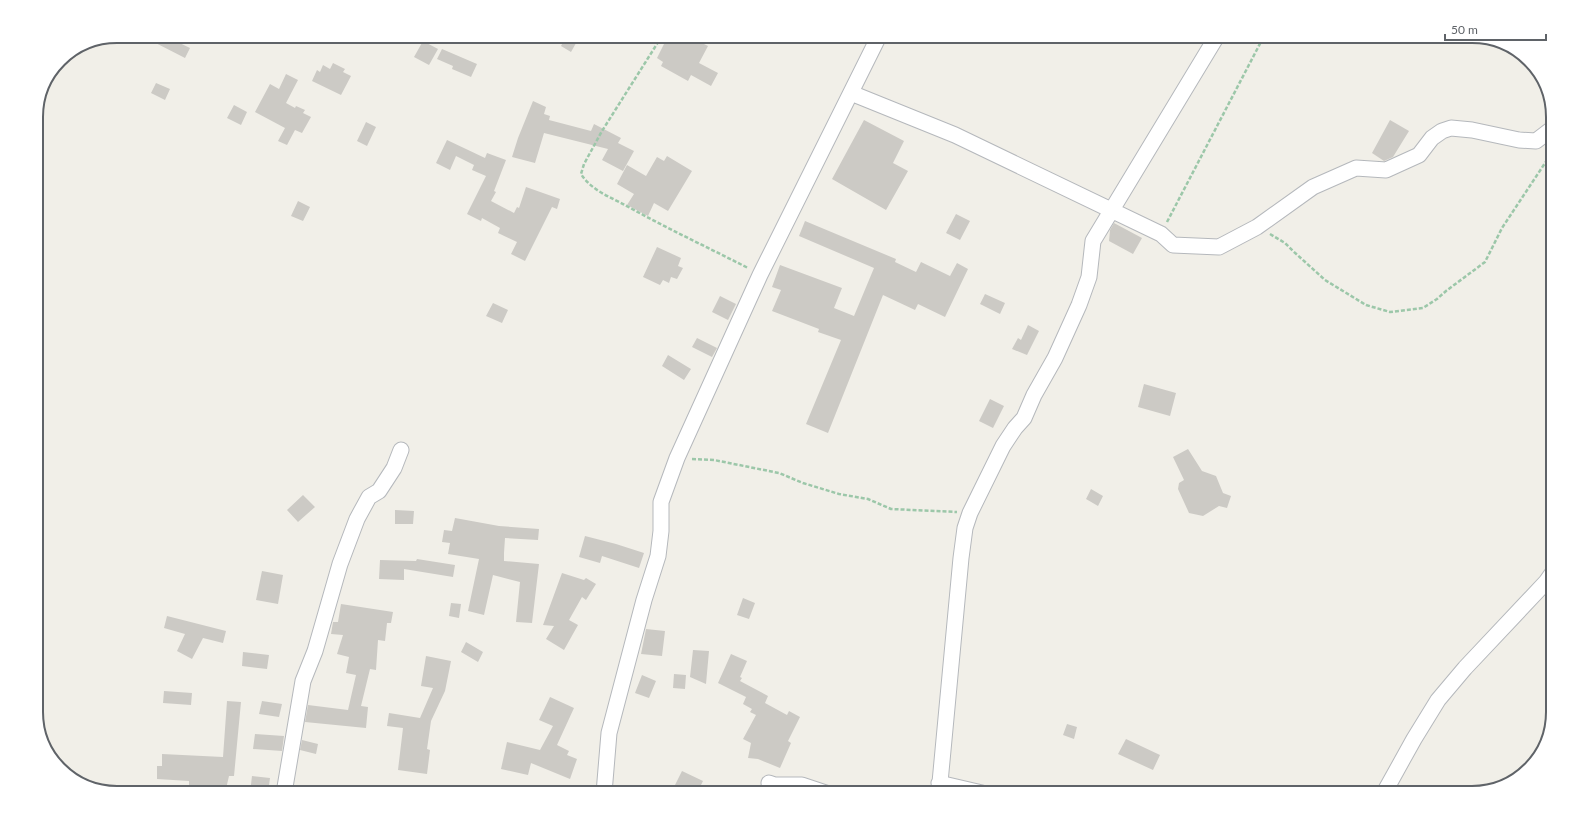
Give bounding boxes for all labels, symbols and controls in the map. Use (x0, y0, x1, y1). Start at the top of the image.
scale bar (1445, 16, 1546, 42)
text: 50 m (1451, 22, 1478, 37)

